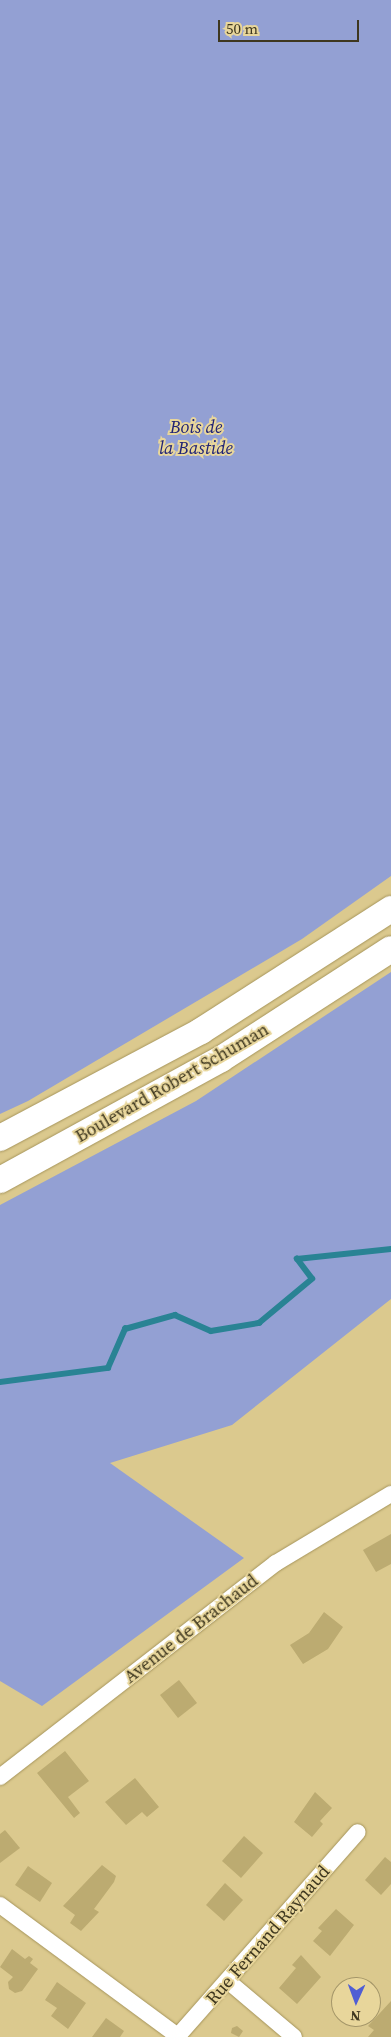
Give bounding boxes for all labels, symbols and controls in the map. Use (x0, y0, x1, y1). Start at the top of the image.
scale bar (221, 10, 362, 42)
text: 50 m (226, 18, 258, 39)
park label: Bois de la Bastide (159, 417, 233, 459)
street label: Boulevard Robert Schuman (72, 1019, 272, 1147)
street label: Avenue de Brachaud (120, 1570, 262, 1688)
street label: Rue Fernand Raynaud (202, 1861, 334, 2009)
north arrow (331, 1977, 381, 2027)
text: N (350, 2006, 361, 2026)

